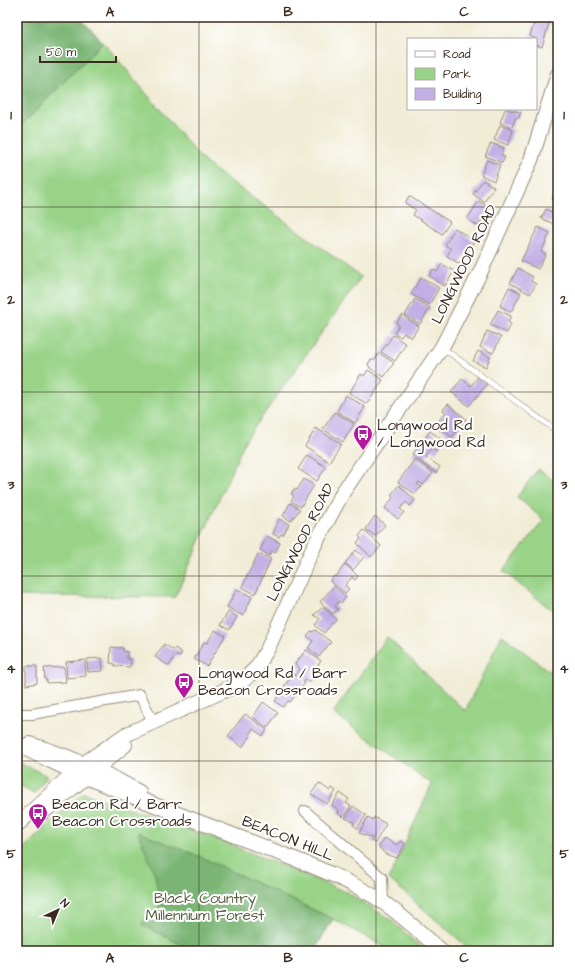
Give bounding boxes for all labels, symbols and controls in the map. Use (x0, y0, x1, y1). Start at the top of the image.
text: A (106, 3, 115, 21)
text: B (283, 3, 293, 21)
text: C (459, 3, 469, 21)
scale bar (40, 38, 116, 64)
legend (407, 38, 537, 110)
text: 50 m (46, 44, 77, 61)
text: Road (443, 46, 471, 63)
text: Park (443, 66, 471, 83)
text: Building (443, 86, 481, 104)
text: 1 (10, 106, 12, 124)
text: 1 (563, 106, 565, 124)
street label: LONGWOOD ROAD (426, 201, 503, 327)
text: 2 (6, 291, 15, 309)
text: 2 (559, 291, 568, 309)
place label: Longwood Rd / Longwood Rd (377, 415, 485, 454)
bus stop icon: Longwood Rd / Longwood Rd (352, 423, 374, 451)
text: 3 (7, 476, 15, 494)
text: 3 (560, 476, 568, 494)
street label: LONGWOOD ROAD (262, 479, 339, 605)
text: 4 (7, 660, 16, 678)
text: 4 (560, 660, 569, 678)
place label: Longwood Rd / Barr Beacon Crossroads (198, 663, 347, 701)
bus stop icon: Longwood Rd / Barr Beacon Crossroads (173, 671, 195, 699)
place label: Beacon Rd / Barr Beacon Crossroads (52, 794, 192, 832)
bus stop icon: Beacon Rd / Barr Beacon Crossroads (27, 802, 49, 830)
street label: BEACON HILL (239, 810, 337, 867)
text: 5 (6, 845, 16, 863)
text: 5 (559, 845, 569, 863)
park label: Black Country Millennium Forest (146, 888, 264, 926)
north arrow (38, 890, 78, 930)
text: N (57, 895, 72, 911)
text: A (106, 949, 115, 967)
text: B (283, 949, 293, 967)
text: C (459, 949, 469, 967)

